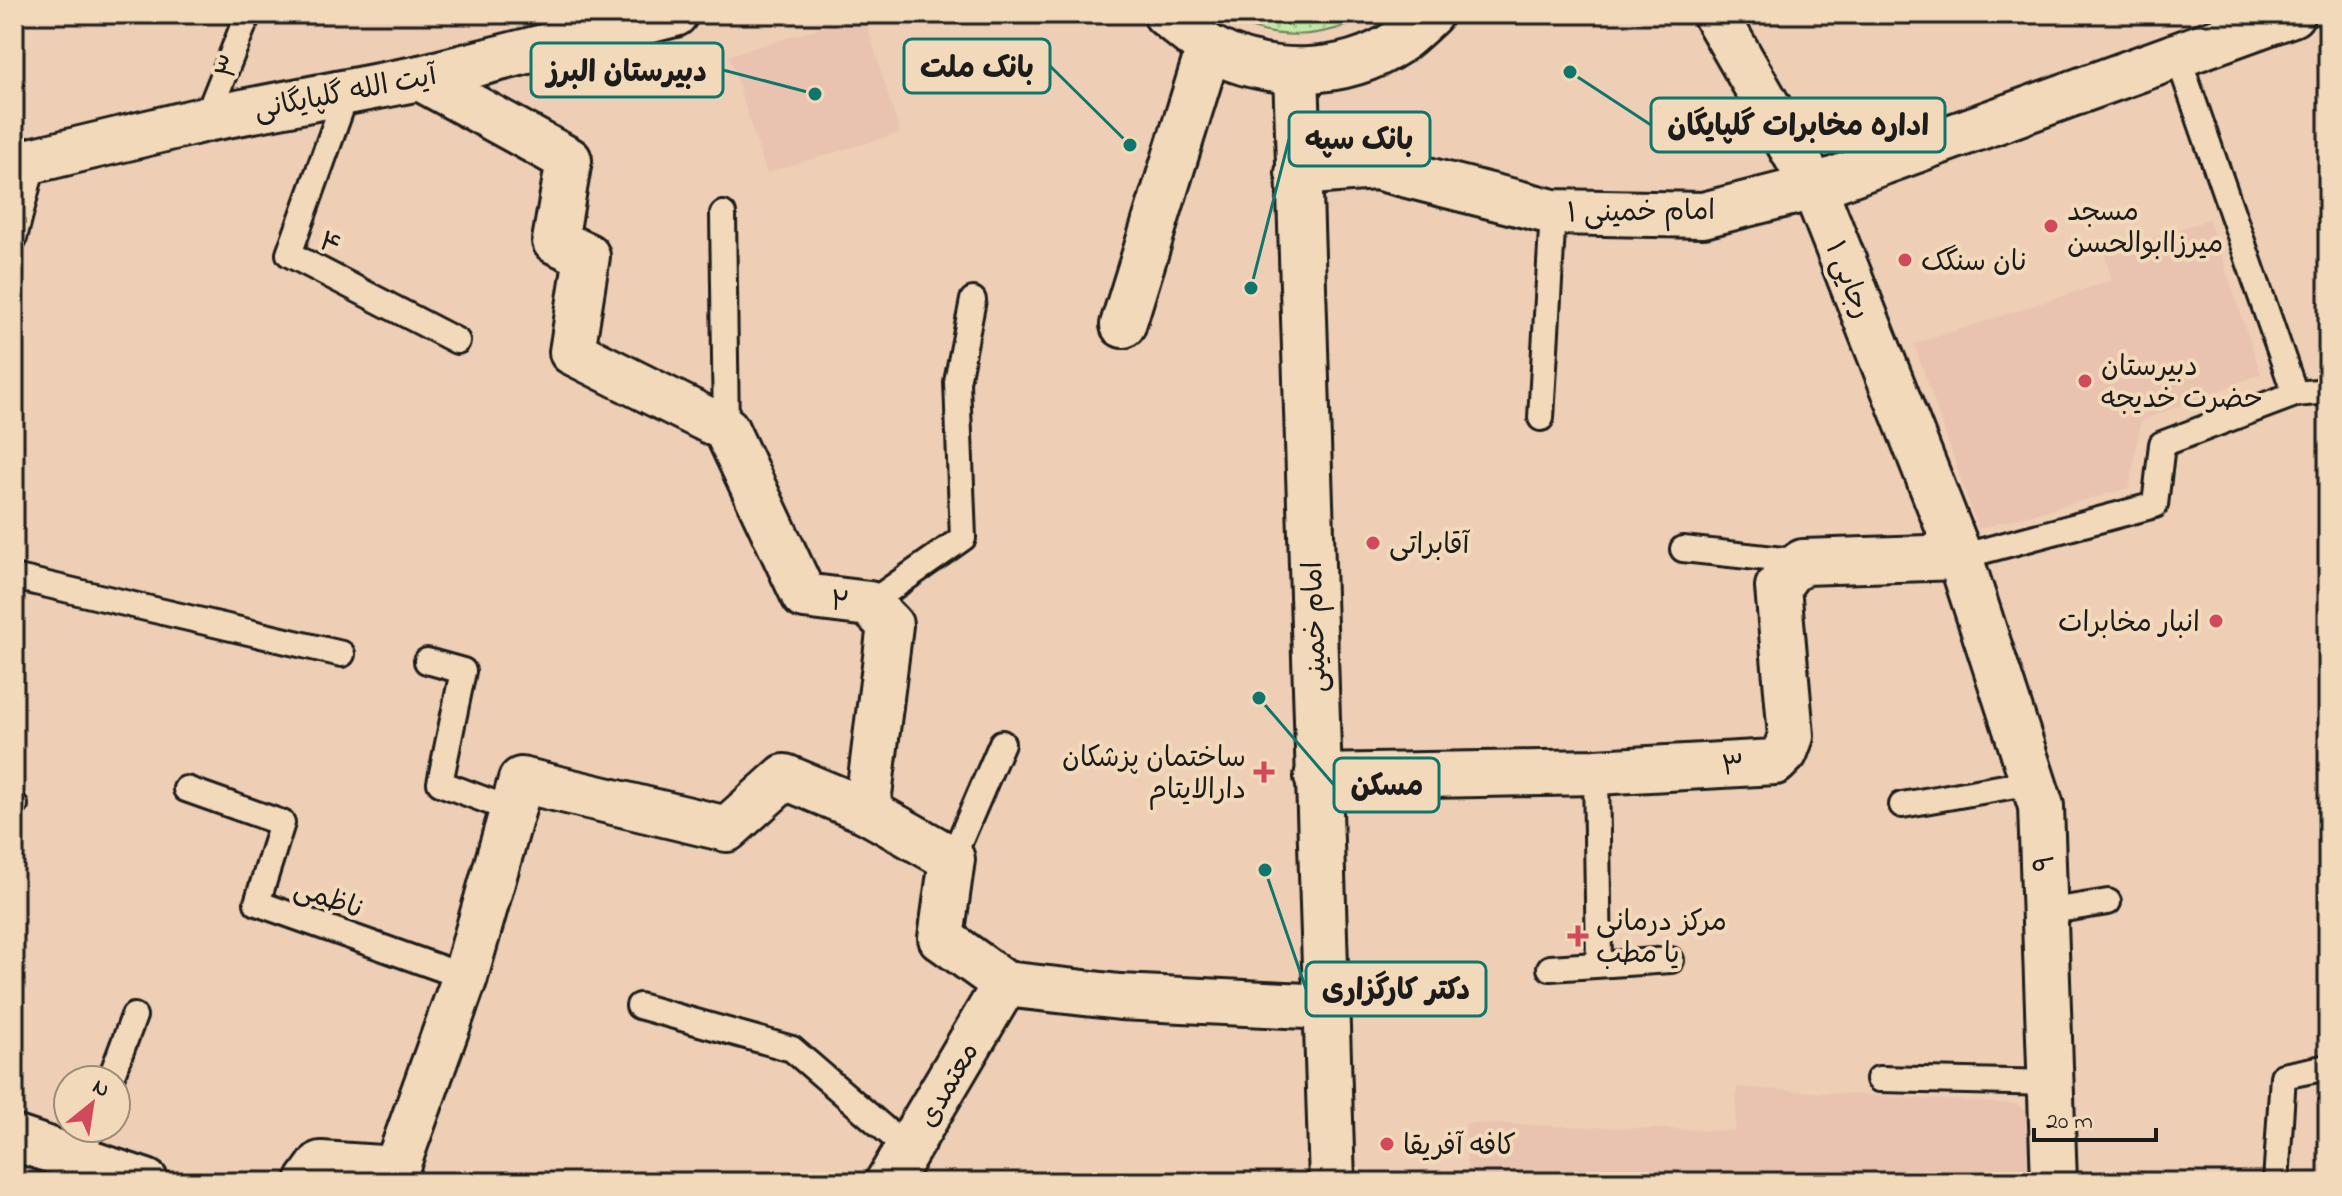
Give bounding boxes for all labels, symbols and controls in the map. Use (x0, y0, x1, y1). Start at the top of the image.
callout: بانک ملت (904, 39, 1050, 93)
callout: دبیرستان البرز (531, 43, 723, 97)
text: بانک ملت (920, 48, 1034, 92)
street label: ۳ (207, 49, 254, 86)
text: دبیرستان البرز (544, 52, 707, 96)
street label: آیت الله گلپایگانی (251, 56, 442, 132)
callout: اداره مخابرات گلپایگان (1651, 98, 1945, 152)
text: اداره مخابرات گلپایگان (1667, 106, 1929, 150)
callout: بانک سپه (1289, 112, 1430, 166)
text: بانک سپه (1305, 120, 1413, 164)
street label: امام خمینی ۱ (1566, 192, 1716, 235)
place label: مسجد میرزاابوالحسن (2067, 193, 2223, 266)
marker: مسجد میرزاابوالحسن (2042, 217, 2060, 235)
street label: ۴ (311, 222, 348, 268)
street label: رجایی ۱ (1813, 235, 1881, 325)
place label: نان سنگک (1921, 243, 2027, 284)
marker: نان سنگک (1896, 251, 1914, 269)
place label: دبیرستان حضرت خدیجه (2101, 348, 2263, 421)
marker: دبیرستان حضرت خدیجه (2076, 372, 2094, 390)
place label: آقابراتی (1389, 526, 1471, 567)
marker: آقابراتی (1364, 534, 1382, 552)
street label: امام خمینی (1294, 561, 1339, 693)
street label: ۲ (828, 582, 851, 625)
place label: انبار مخابرات (2058, 604, 2200, 645)
marker: انبار مخابرات (2207, 612, 2225, 630)
place label: ساختمان پزشکان دارالایتام (1062, 739, 1246, 812)
street label: ۳ (1721, 746, 1746, 789)
callout: مسکن (1334, 758, 1439, 812)
marker: ساختمان پزشکان دارالایتام (1253, 761, 1275, 783)
text: مسکن (1351, 766, 1423, 810)
street label: ۹ (2026, 853, 2067, 872)
street label: ناظمی (288, 869, 368, 931)
place label: مرکز درمانی یا مطب (1596, 903, 1727, 976)
marker: مرکز درمانی یا مطب (1567, 925, 1589, 947)
callout: دکتر کارگزاری (1306, 962, 1486, 1016)
text: دکتر کارگزاری (1322, 970, 1470, 1014)
street label: معتمدی (909, 1035, 991, 1136)
north arrow (52, 1064, 132, 1144)
text: N (86, 1072, 115, 1107)
scale bar (2034, 1092, 2156, 1142)
text: 20 m (2046, 1105, 2093, 1140)
place label: کافه آفریقا (1403, 1127, 1516, 1168)
marker: کافه آفریقا (1378, 1135, 1396, 1153)

